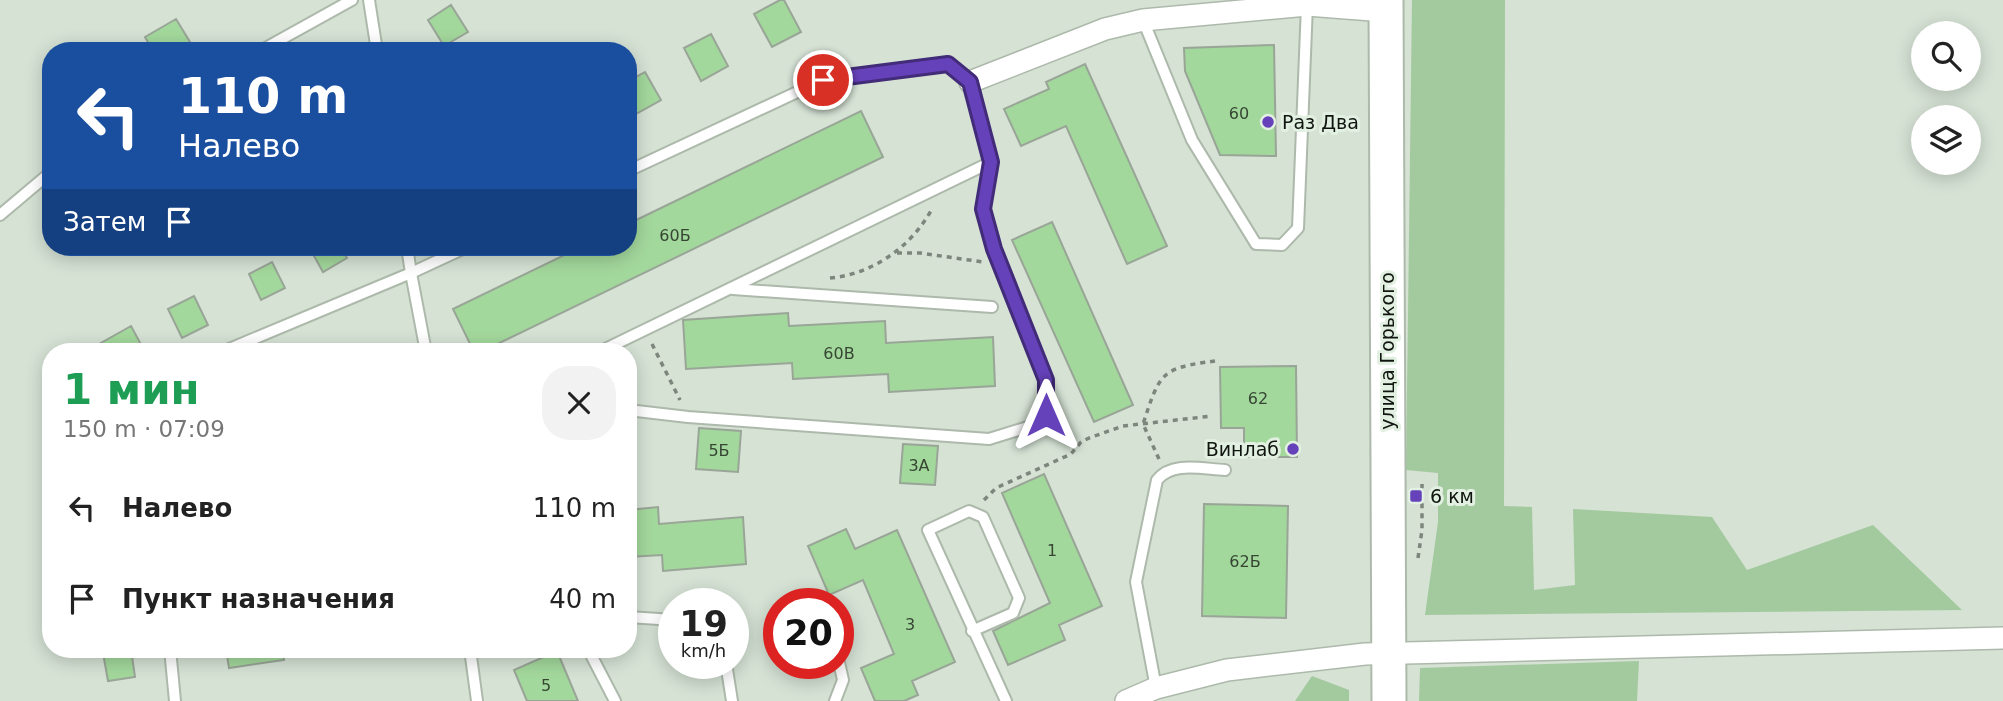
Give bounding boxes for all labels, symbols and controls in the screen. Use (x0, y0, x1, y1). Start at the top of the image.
map controls (1911, 21, 1981, 175)
button: search (1911, 21, 1981, 91)
pin (793, 50, 853, 110)
icon: arrive (804, 61, 842, 99)
text: 110 m (178, 68, 348, 125)
icon: left (63, 70, 154, 161)
house number: 60 (1229, 104, 1249, 123)
button: layers (1911, 105, 1981, 175)
place label: Раз Два (1282, 111, 1359, 133)
marker: Раз Два (1260, 114, 1276, 130)
text: Налево (178, 127, 300, 165)
icon: arrive (160, 203, 198, 241)
text: Затем (63, 207, 146, 237)
house number: 60Б (659, 226, 691, 245)
street label: улица Горького (1376, 272, 1398, 430)
house number: 60В (823, 344, 855, 363)
text: 1 мин (63, 365, 200, 414)
button: close (542, 366, 616, 440)
position arrow (1009, 378, 1083, 452)
house number: 62 (1248, 389, 1268, 408)
text: 150 m · 07:09 (63, 416, 225, 442)
place label: Винлаб (1206, 438, 1279, 460)
house number: 5Б (708, 441, 730, 460)
marker: Винлаб (1285, 441, 1301, 457)
house number: 3А (908, 456, 930, 475)
place label: 6 км (1430, 485, 1474, 507)
marker: 6 км (1408, 488, 1424, 504)
icon: left (63, 489, 101, 527)
text: Налево (122, 493, 232, 523)
text: 110 m (533, 493, 616, 523)
house number: 1 (1047, 541, 1057, 560)
house number: 62Б (1229, 552, 1261, 571)
icon: arrive (63, 580, 101, 618)
text: Пункт назначения (122, 584, 395, 614)
text: 40 m (549, 584, 616, 614)
speed limit sign: 20 (763, 588, 854, 679)
text: 19 (679, 604, 728, 644)
house number: 3 (905, 615, 915, 634)
text: km/h (681, 640, 726, 661)
house number: 5 (541, 676, 551, 695)

